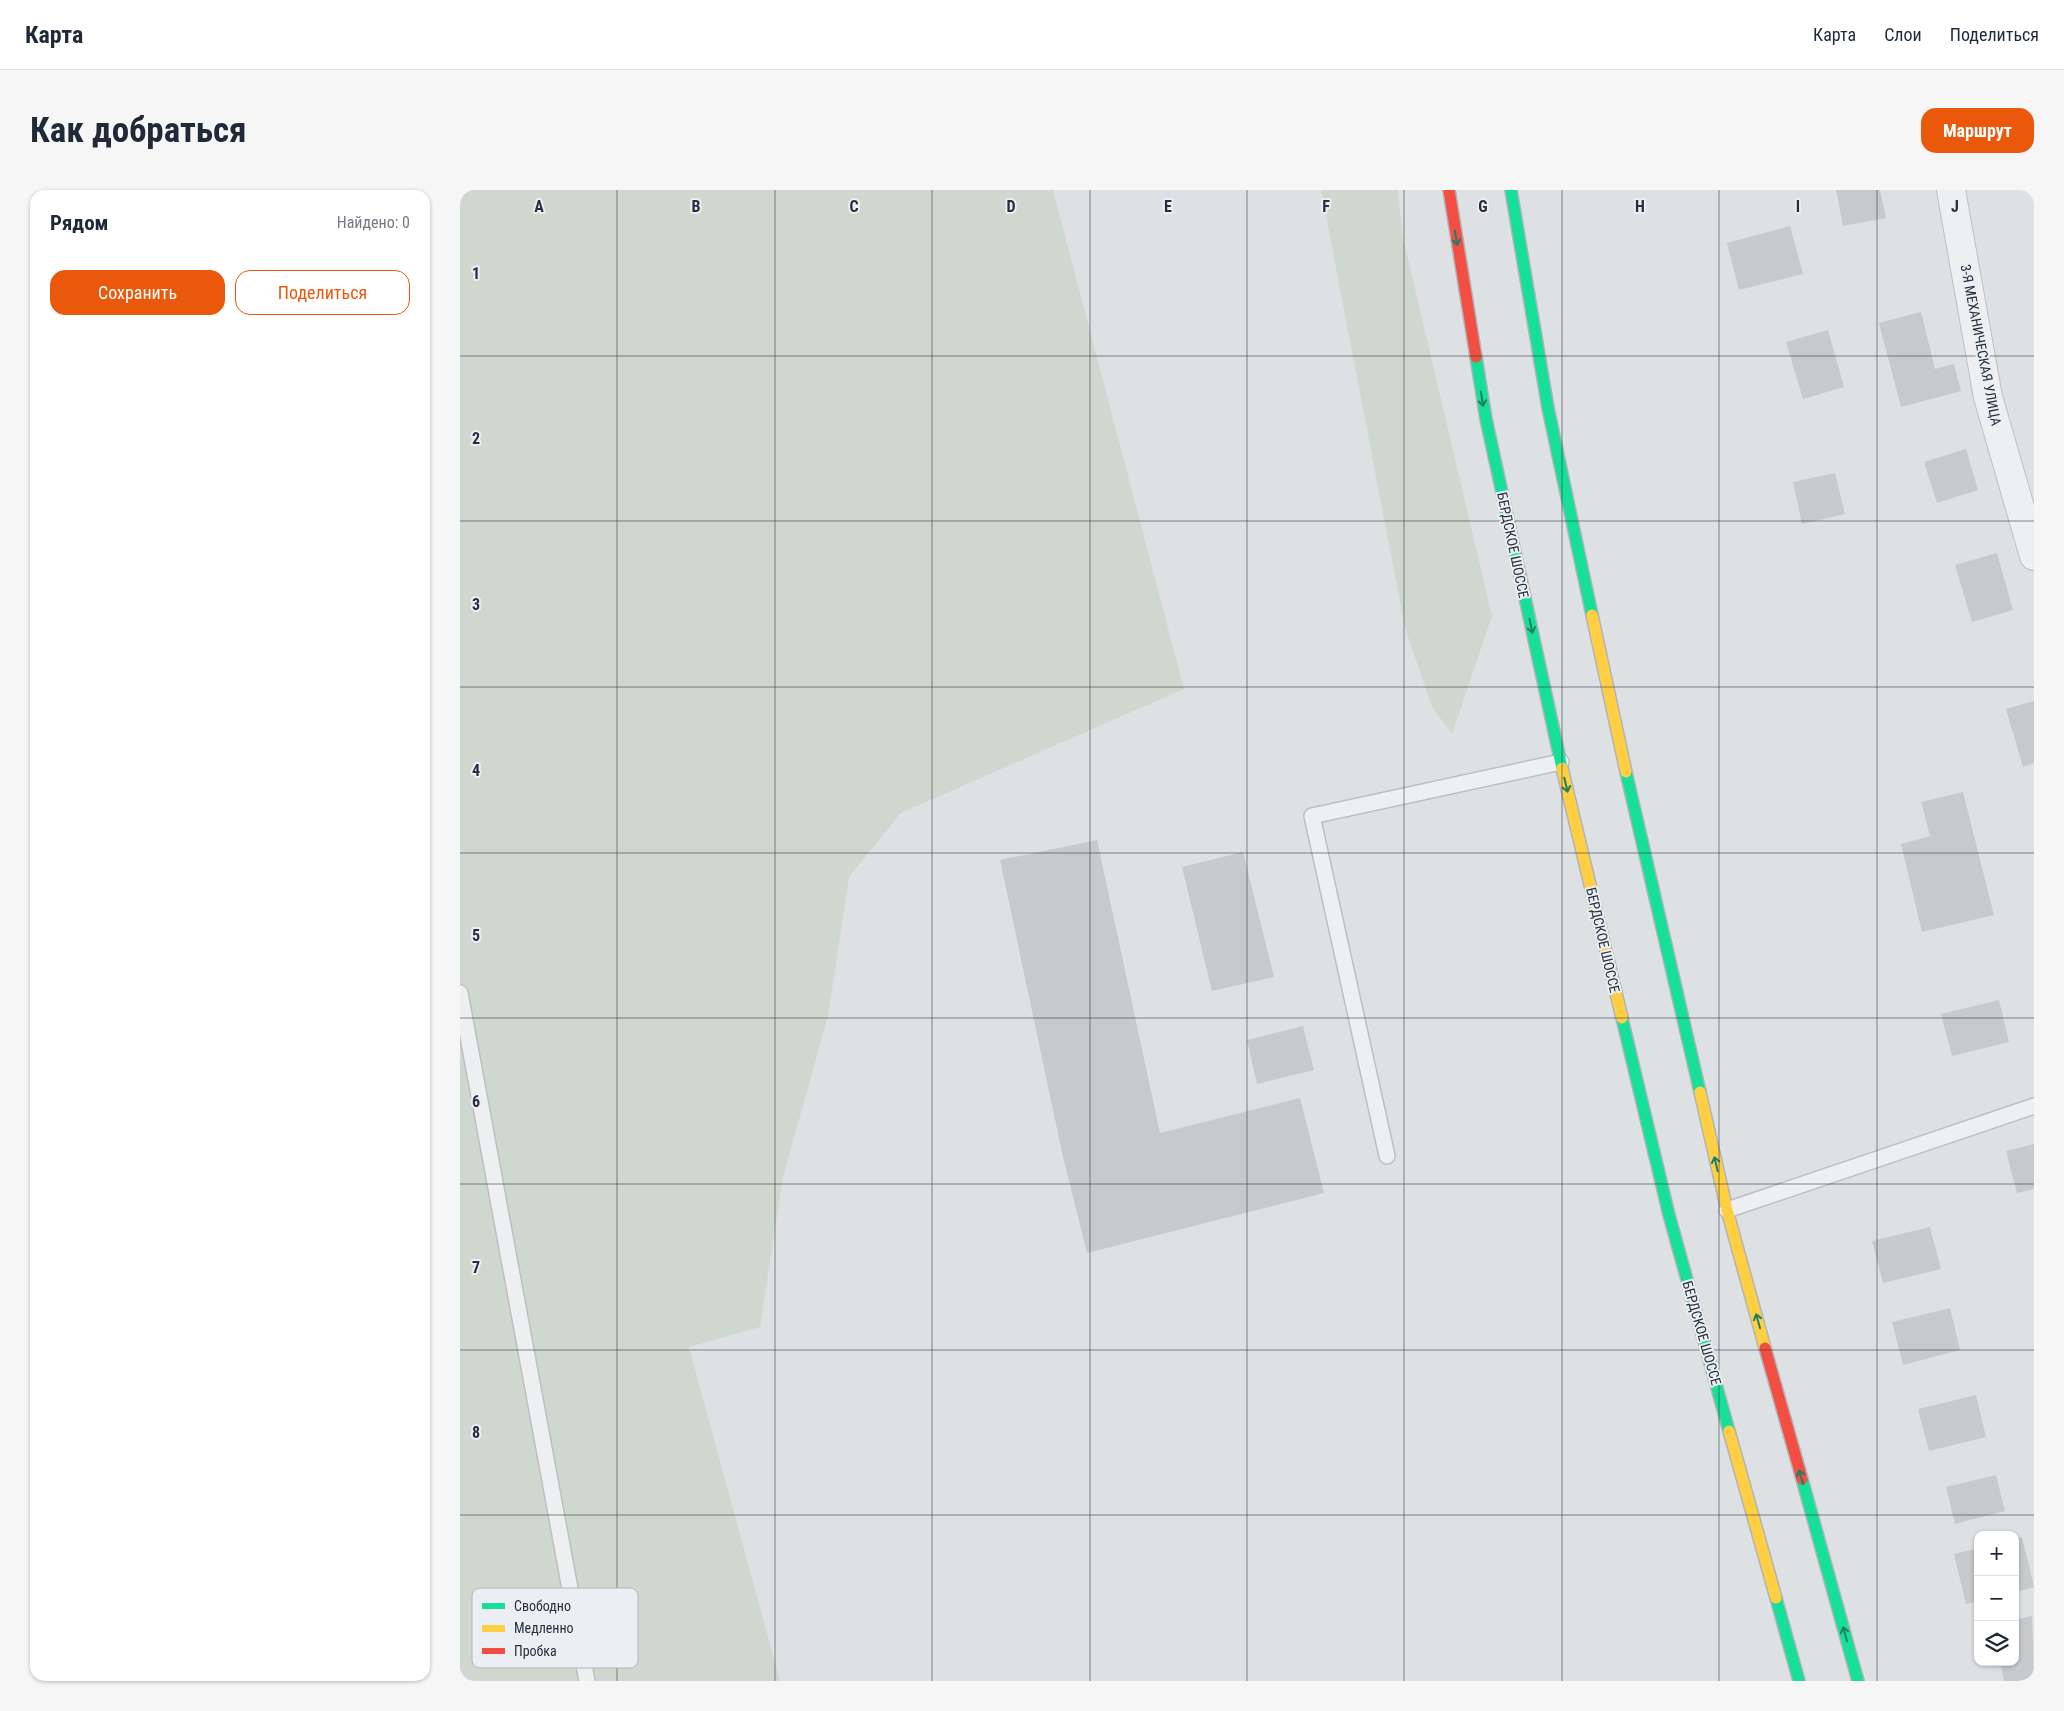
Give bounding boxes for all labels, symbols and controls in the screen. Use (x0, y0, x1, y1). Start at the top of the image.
text: Карта (25, 21, 83, 49)
text: Карта (1813, 24, 1856, 45)
text: Слои (1884, 24, 1922, 45)
text: Поделиться (1950, 24, 2039, 45)
button: Маршрут (1921, 108, 2034, 153)
text: Как добраться (30, 110, 246, 151)
text: A (534, 197, 544, 216)
text: B (692, 197, 701, 216)
text: C (849, 197, 859, 216)
text: D (1006, 197, 1016, 216)
text: E (1164, 197, 1172, 216)
text: F (1322, 197, 1330, 216)
text: G (1478, 197, 1488, 216)
text: H (1635, 197, 1645, 216)
text: I (1796, 197, 1800, 216)
text: J (1951, 197, 1959, 216)
text: Рядом (50, 211, 109, 235)
text: Найдено: 0 (337, 213, 410, 232)
one-way arrow (1452, 230, 1462, 246)
street label: 3-Я МЕХАНИЧЕСКАЯ УЛИЦА (1957, 263, 2005, 427)
text: 1 (472, 264, 480, 283)
button: Сохранить (50, 270, 225, 315)
button: Поделиться (235, 270, 410, 315)
one-way arrow (1478, 390, 1488, 406)
text: 2 (472, 429, 480, 448)
street label: БЕРДСКОЕ ШОССЕ (1494, 491, 1532, 599)
text: 3 (472, 595, 480, 614)
one-way arrow (1527, 617, 1536, 633)
text: 4 (472, 761, 480, 780)
one-way arrow (1562, 776, 1571, 792)
street label: БЕРДСКОЕ ШОССЕ (1583, 886, 1623, 994)
text: 5 (472, 926, 480, 945)
text: 6 (472, 1092, 480, 1111)
one-way arrow (1711, 1156, 1720, 1172)
text: 7 (472, 1258, 480, 1277)
street label: БЕРДСКОЕ ШОССЕ (1679, 1279, 1725, 1387)
one-way arrow (1752, 1313, 1762, 1329)
text: 8 (472, 1423, 480, 1442)
one-way arrow (1796, 1470, 1806, 1486)
map controls (1974, 1531, 2019, 1666)
button: + (1974, 1531, 2019, 1576)
button: − (1974, 1576, 2019, 1621)
legend (472, 1588, 638, 1668)
text: Свободно (514, 1598, 571, 1614)
text: Медленно (514, 1620, 574, 1636)
button: layers (1974, 1621, 2019, 1666)
one-way arrow (1839, 1626, 1849, 1642)
text: Пробка (514, 1643, 557, 1659)

